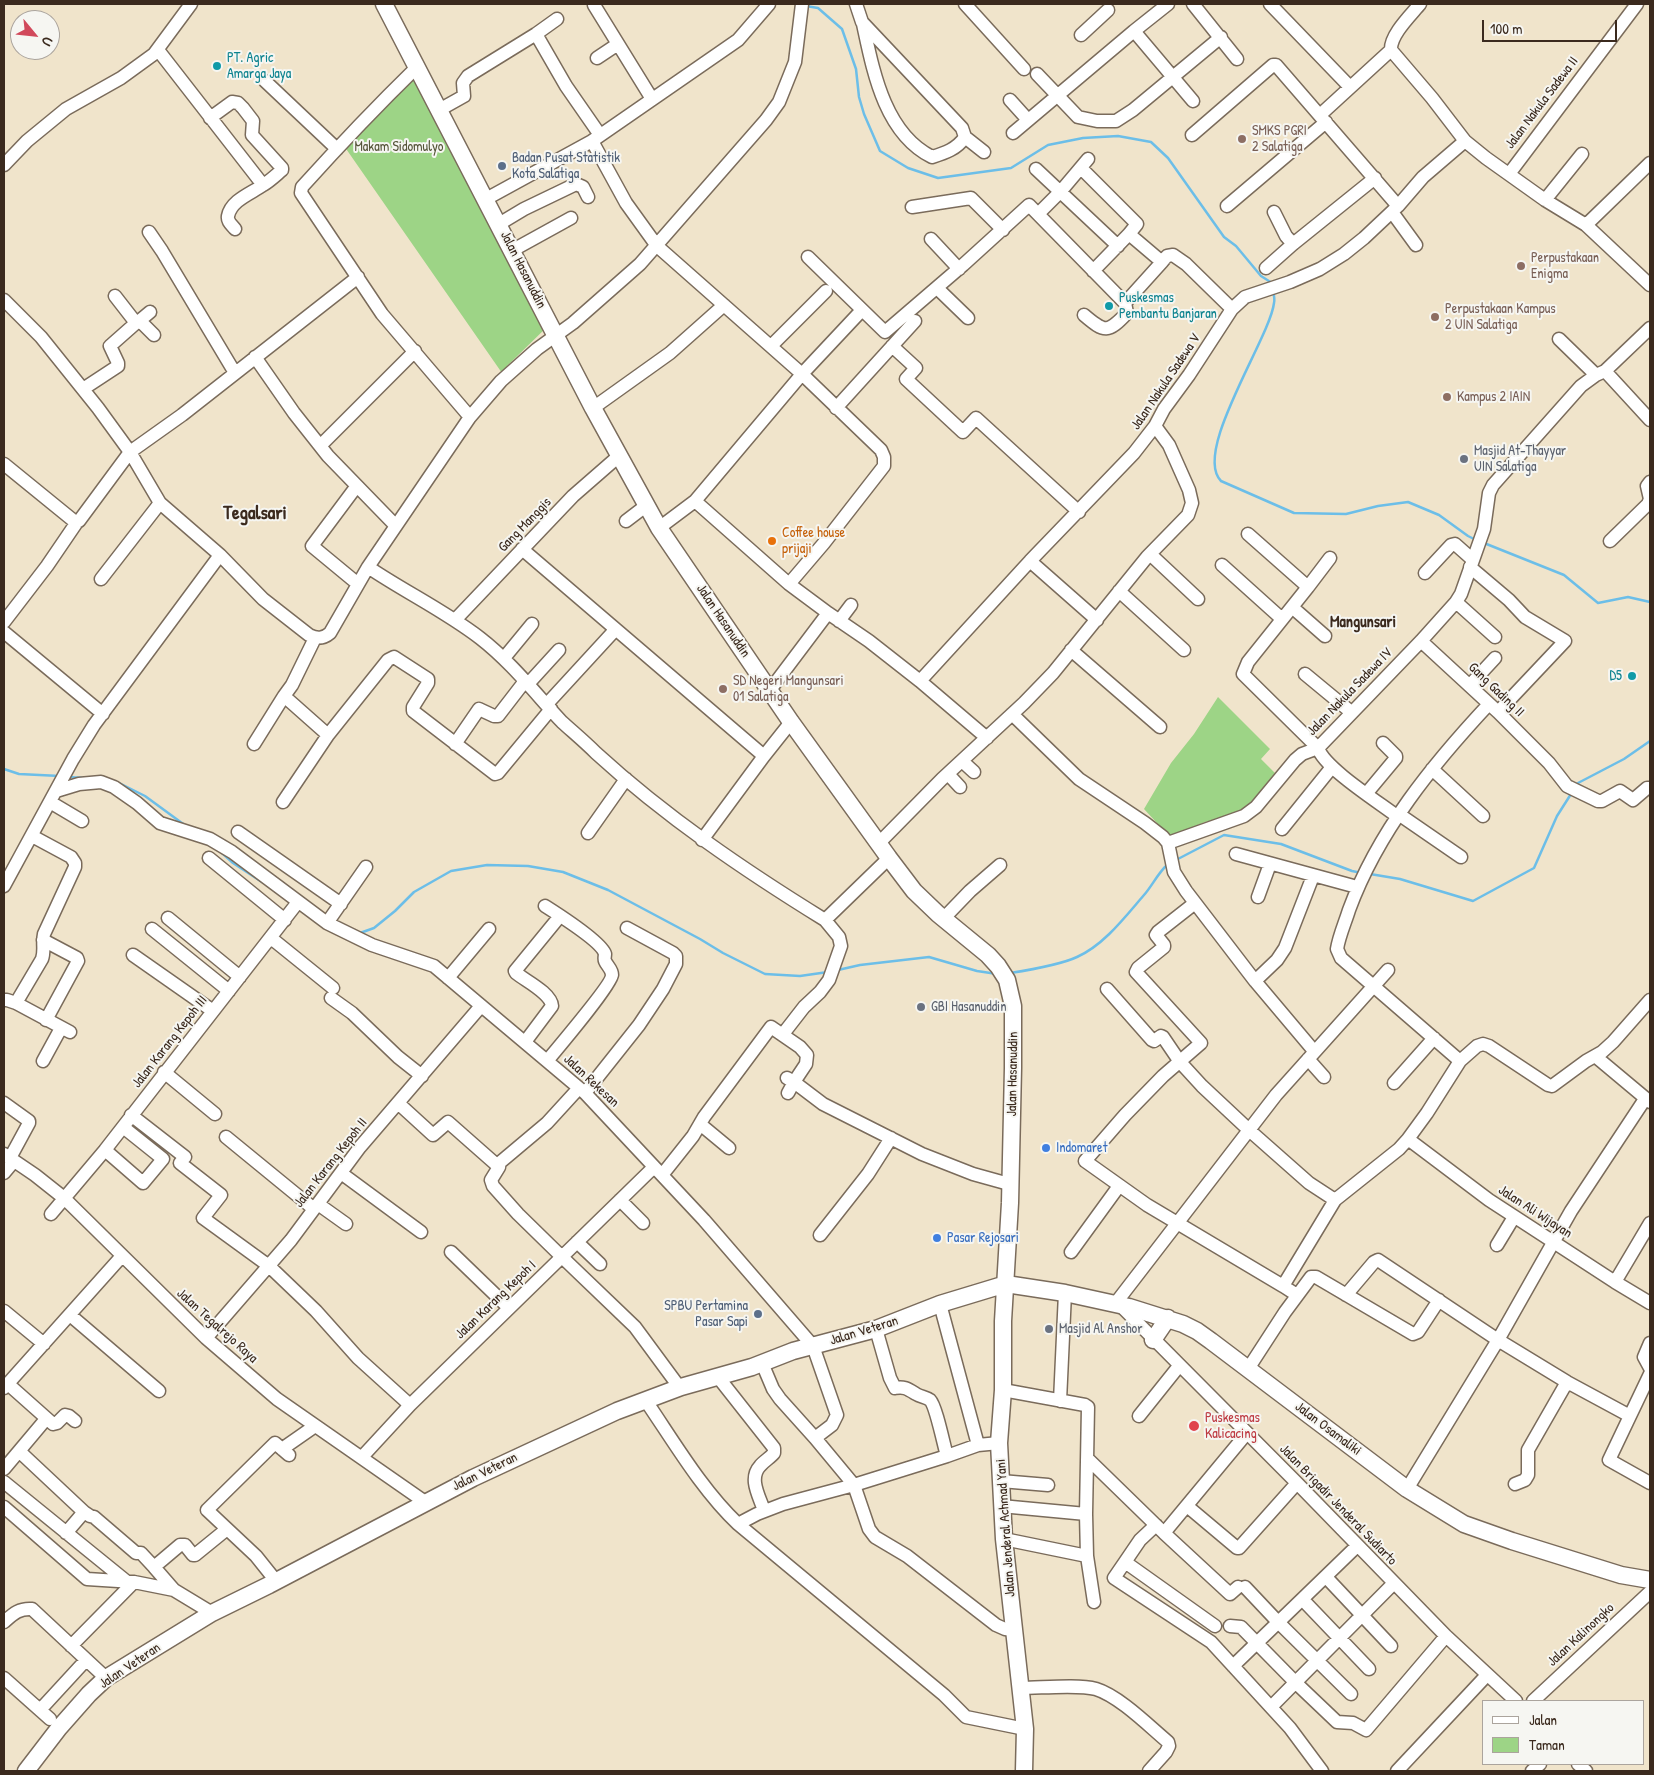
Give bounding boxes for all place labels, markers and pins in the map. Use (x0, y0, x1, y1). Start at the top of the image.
place label: PT. Agric Amarga Jaya (227, 50, 291, 82)
marker: PT. Agric Amarga Jaya (211, 60, 223, 72)
place label: SMKS PGRI 2 Salatiga (1252, 123, 1307, 156)
marker: SMKS PGRI 2 Salatiga (1236, 133, 1248, 145)
place label: Badan Pusat Statistik Kota Salatiga (512, 150, 620, 182)
marker: Badan Pusat Statistik Kota Salatiga (496, 160, 508, 172)
place label: Perpustakaan Enigma (1531, 250, 1599, 282)
marker: Perpustakaan Enigma (1515, 260, 1527, 272)
place label: Puskesmas Pembantu Banjaran (1119, 290, 1217, 322)
marker: Puskesmas Pembantu Banjaran (1103, 300, 1115, 312)
place label: Perpustakaan Kampus 2 UIN Salatiga (1445, 301, 1556, 334)
marker: Perpustakaan Kampus 2 UIN Salatiga (1429, 311, 1441, 323)
place label: Kampus 2 IAIN (1457, 389, 1530, 405)
marker: Kampus 2 IAIN (1441, 391, 1453, 403)
place label: Masjid At-Thayyar UIN Salatiga (1474, 443, 1566, 476)
marker: Masjid At-Thayyar UIN Salatiga (1458, 453, 1470, 465)
place label: Coffee house prijaji (782, 525, 845, 558)
marker: Coffee house prijaji (766, 535, 778, 547)
place label: D5 (1609, 668, 1622, 684)
marker: D5 (1626, 670, 1638, 682)
place label: SD Negeri Mangunsari 01 Salatiga (733, 673, 844, 706)
marker: SD Negeri Mangunsari 01 Salatiga (717, 683, 729, 695)
place label: GBI Hasanuddin (931, 999, 1007, 1015)
marker: GBI Hasanuddin (915, 1001, 927, 1013)
place label: Indomaret (1056, 1140, 1108, 1156)
marker: Indomaret (1040, 1142, 1052, 1154)
place label: Pasar Rejosari (947, 1230, 1019, 1246)
marker: Pasar Rejosari (931, 1232, 943, 1244)
place label: SPBU Pertamina Pasar Sapi (664, 1298, 748, 1330)
marker: SPBU Pertamina Pasar Sapi (752, 1308, 764, 1320)
place label: Masjid Al Anshor (1059, 1321, 1143, 1337)
marker: Masjid Al Anshor (1043, 1323, 1055, 1335)
place label: Puskesmas Kalicacing (1205, 1410, 1260, 1442)
marker: Puskesmas Kalicacing (1187, 1419, 1201, 1433)

